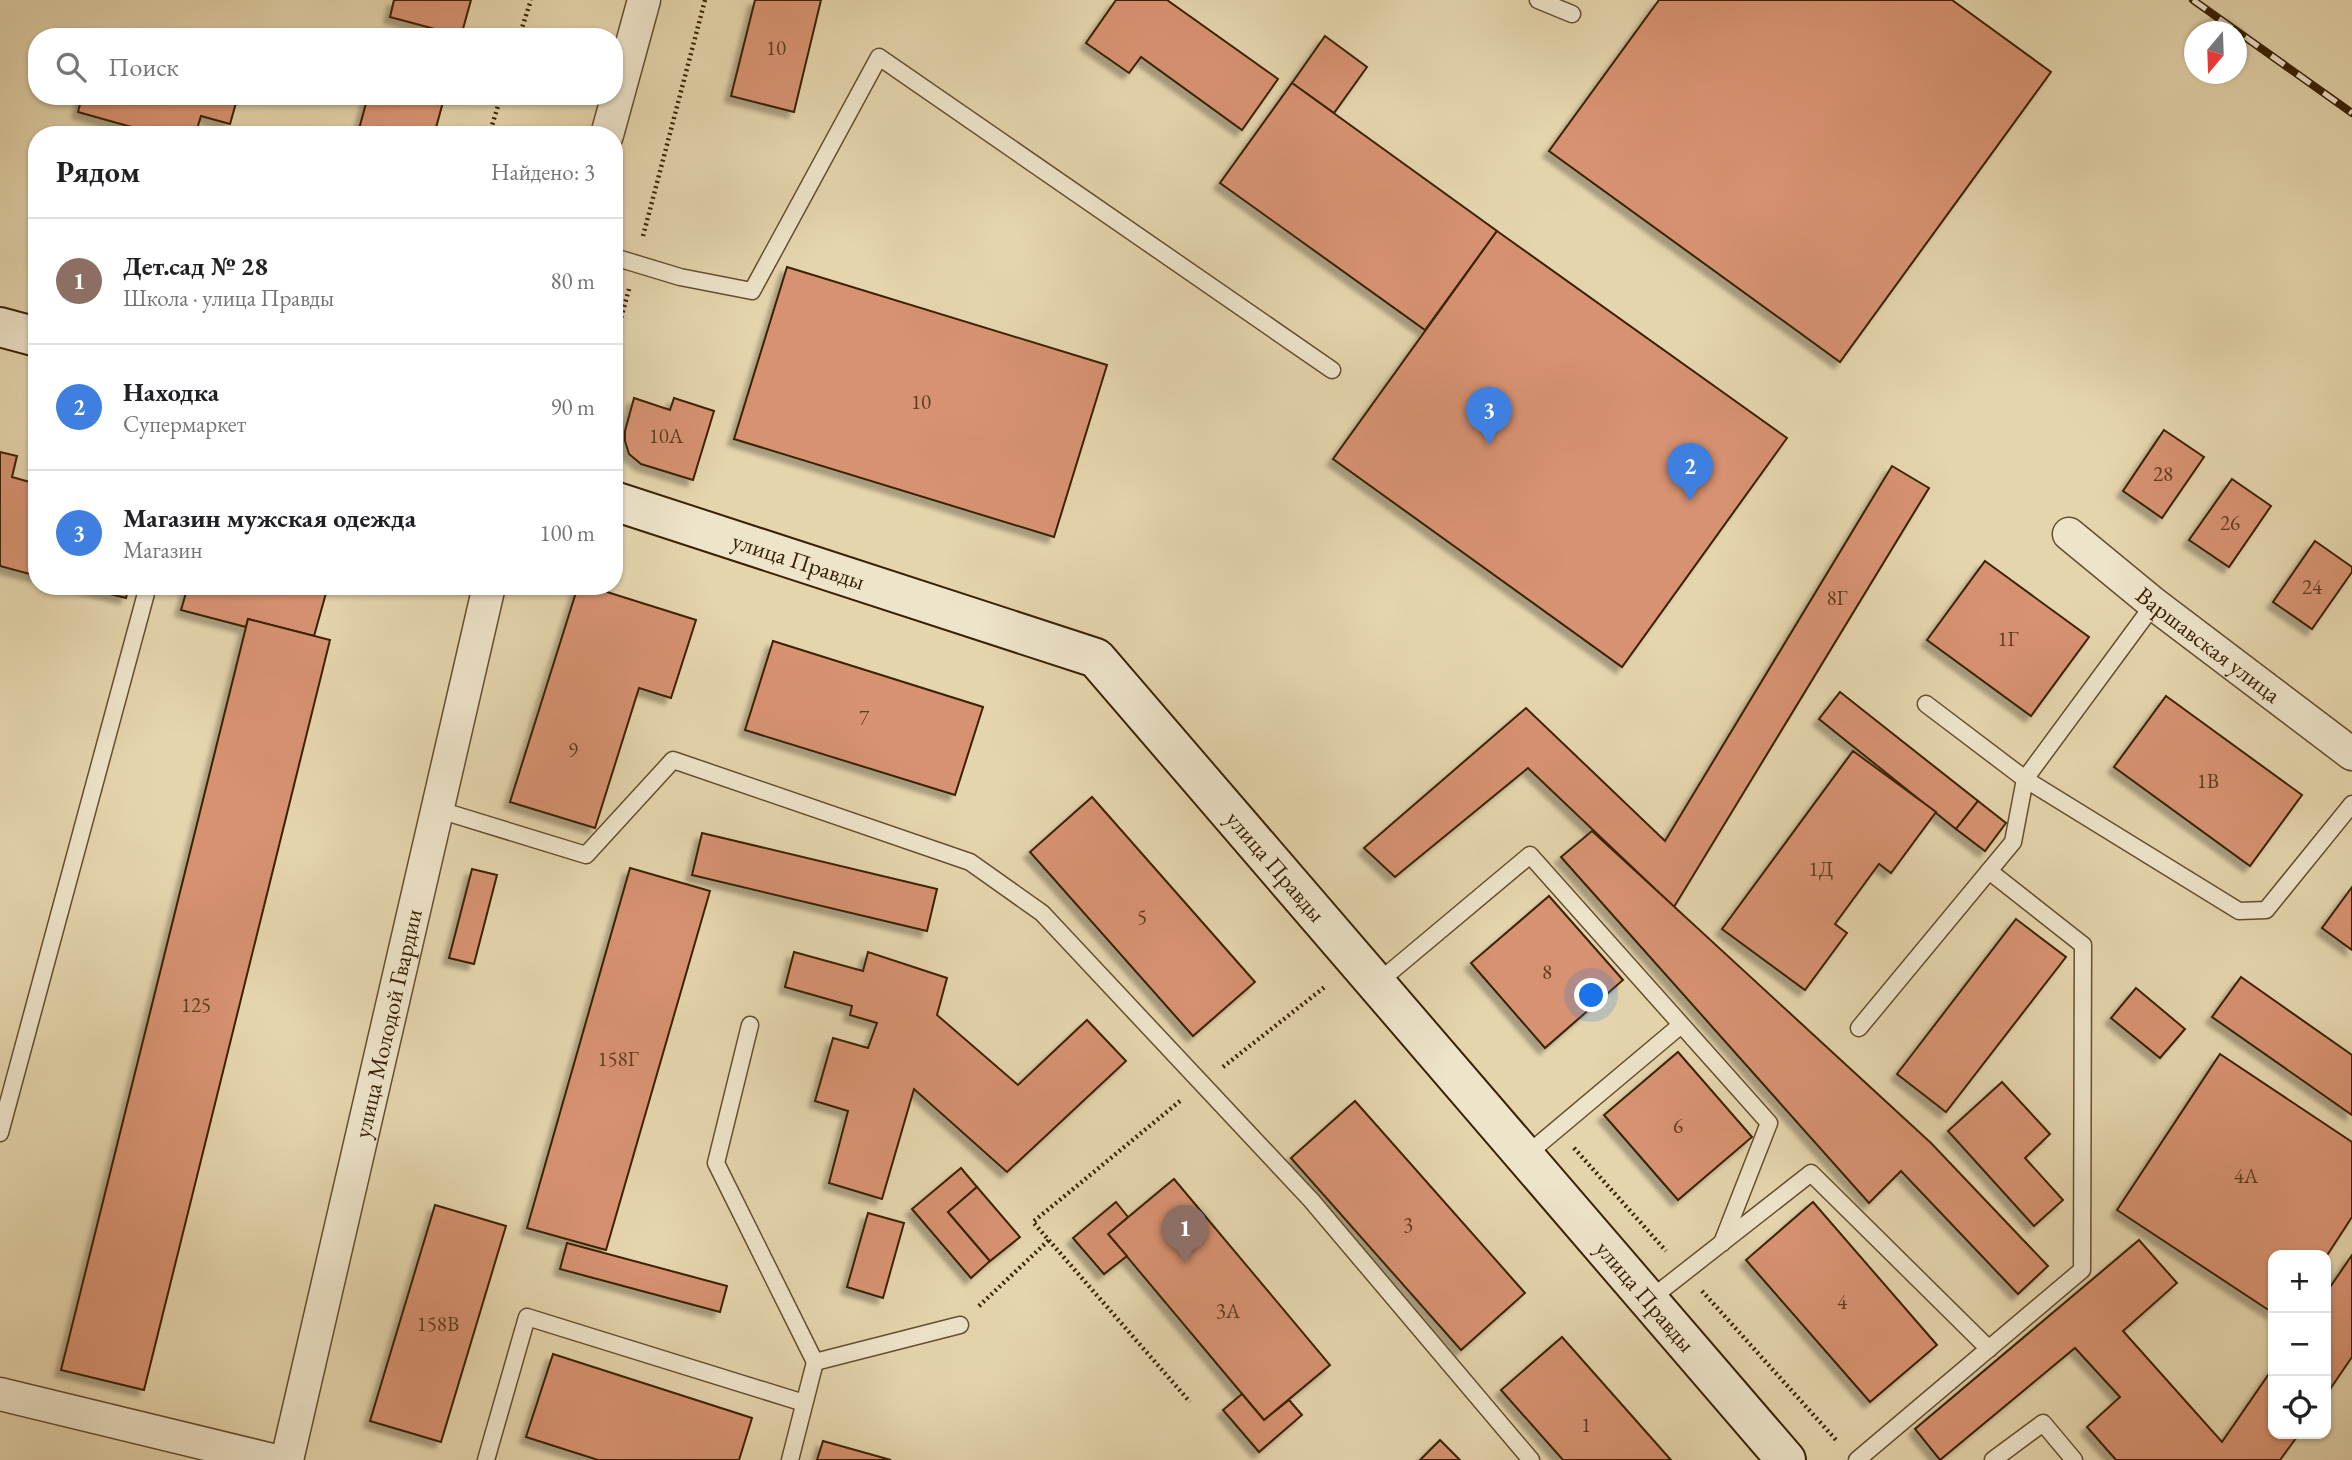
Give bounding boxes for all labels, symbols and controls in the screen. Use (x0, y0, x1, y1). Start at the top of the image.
north arrow (2184, 21, 2247, 84)
search box (28, 28, 623, 105)
house number: 10 (766, 34, 786, 61)
icon: search (52, 48, 90, 86)
text: Поиск (108, 50, 179, 84)
text: Рядом (56, 152, 140, 191)
text: Найдено: 3 (491, 157, 595, 187)
text: Дет.сад № 28 (123, 249, 268, 283)
text: 1 (73, 266, 85, 296)
text: 80 m (550, 266, 595, 296)
text: Школа · улица Правды (123, 283, 334, 313)
text: Находка (123, 375, 219, 409)
pin: 3 (1466, 387, 1512, 445)
house number: 10 (911, 388, 931, 415)
text: 2 (73, 392, 85, 422)
text: 90 m (550, 392, 595, 422)
text: Супермаркет (123, 409, 246, 439)
house number: 10А (649, 422, 684, 449)
pin: 2 (1667, 443, 1713, 501)
house number: 28 (2153, 460, 2173, 487)
text: Магазин мужская одежда (123, 501, 416, 535)
house number: 26 (2220, 509, 2240, 536)
text: 3 (73, 518, 85, 548)
text: 100 m (539, 518, 595, 548)
street label: улица Правды (728, 525, 869, 597)
text: Магазин (123, 535, 202, 565)
house number: 24 (2302, 573, 2323, 600)
street label: Варшавская улица (2130, 579, 2288, 710)
house number: 8Г (1827, 584, 1848, 611)
house number: 1Г (1998, 625, 2019, 652)
house number: 7 (859, 704, 870, 731)
house number: 9 (568, 736, 578, 763)
house number: 1В (2197, 767, 2219, 794)
street label: улица Правды (1219, 804, 1333, 929)
house number: 1Д (1809, 855, 1833, 882)
house number: 5 (1137, 903, 1147, 930)
street label: улица Молодой Гвардии (346, 905, 429, 1141)
house number: 8 (1542, 958, 1552, 985)
your location (1574, 978, 1608, 1012)
house number: 125 (181, 991, 211, 1018)
house number: 158Г (597, 1045, 639, 1072)
house number: 6 (1673, 1112, 1683, 1139)
house number: 4А (2234, 1162, 2259, 1189)
pin: 1 (1162, 1205, 1208, 1263)
house number: 3 (1403, 1211, 1413, 1238)
street label: улица Правды (1589, 1234, 1702, 1359)
map controls (2268, 1250, 2331, 1439)
button: + (2268, 1250, 2331, 1313)
house number: 4 (1837, 1288, 1848, 1315)
house number: 3А (1216, 1297, 1241, 1324)
house number: 158В (417, 1310, 459, 1337)
button: − (2268, 1313, 2331, 1376)
button: locate (2268, 1376, 2331, 1439)
house number: 1 (1581, 1411, 1591, 1438)

